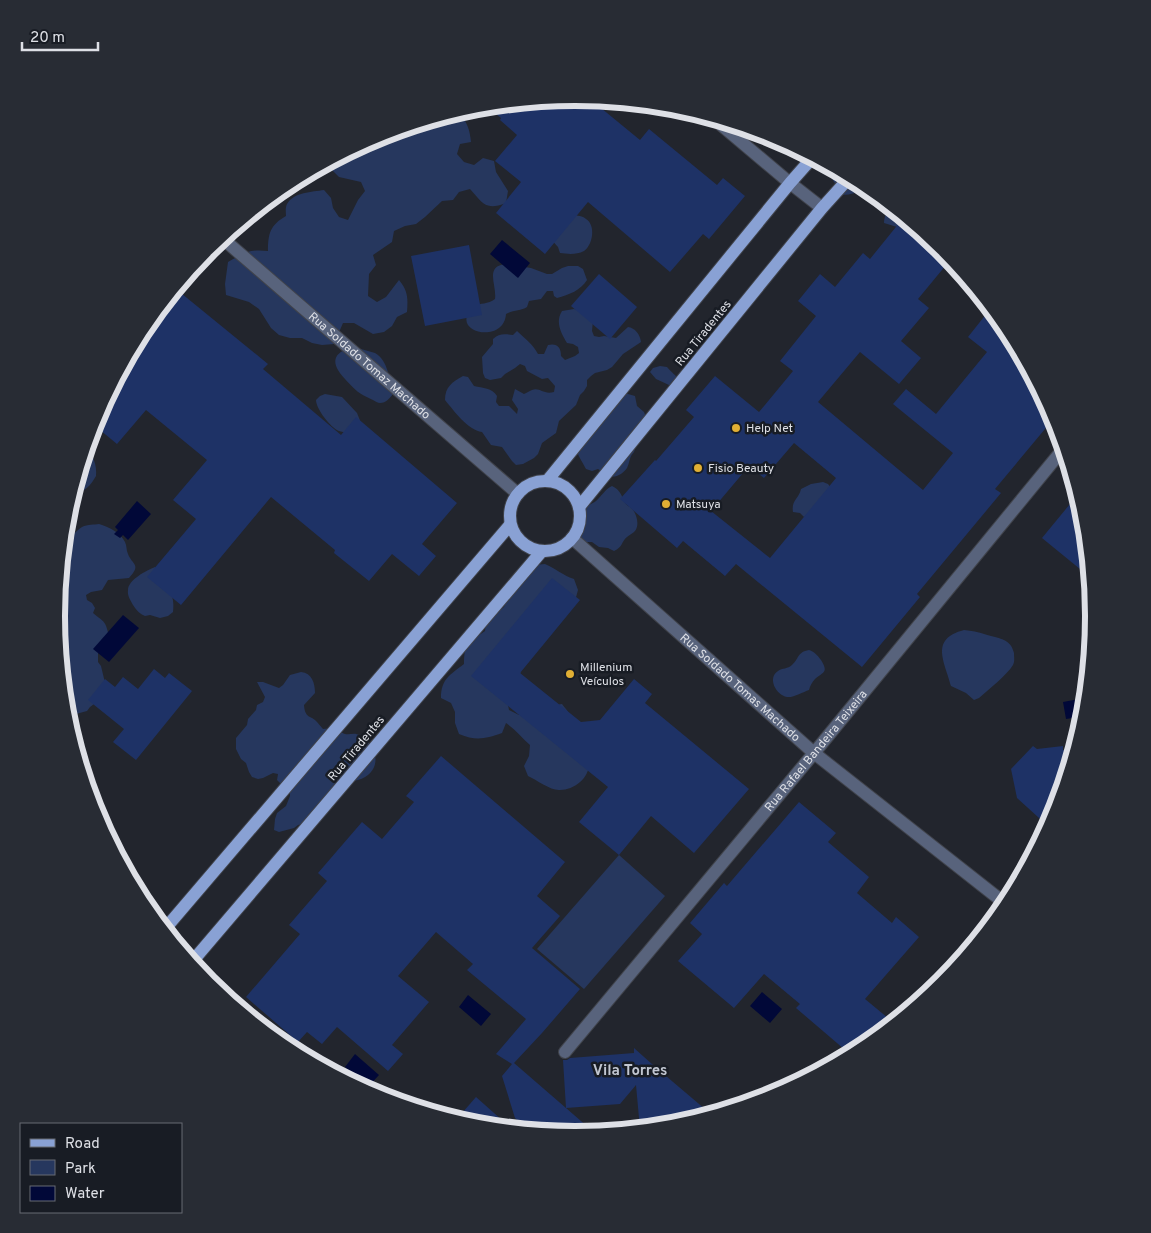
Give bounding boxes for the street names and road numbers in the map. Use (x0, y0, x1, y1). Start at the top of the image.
street label: Rua Tiradentes (672, 297, 735, 370)
street label: Rua Soldado Tomaz Machado (305, 309, 433, 424)
street label: Rua Soldado Tomas Machado (676, 630, 803, 746)
street label: Rua Rafael Bandeira Teixeira (761, 687, 871, 815)
street label: Rua Tiradentes (325, 713, 389, 785)

